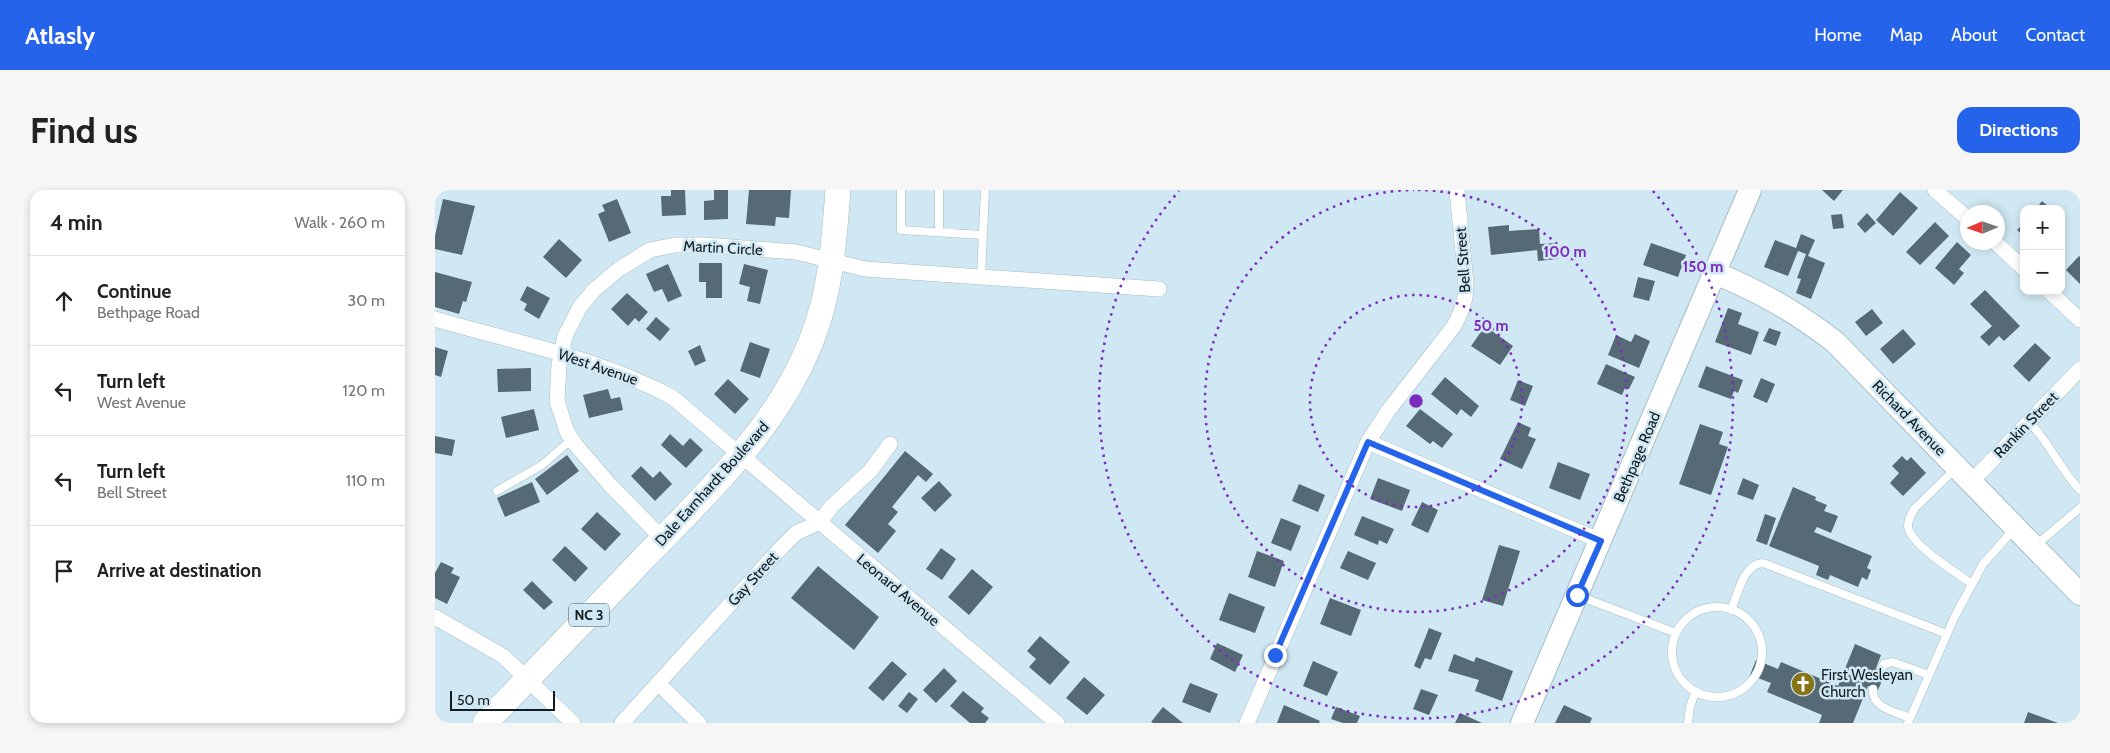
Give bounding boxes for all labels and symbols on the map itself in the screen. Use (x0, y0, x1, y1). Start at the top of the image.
north arrow (1960, 205, 2005, 250)
street label: Bell Street (1452, 227, 1474, 293)
street label: Martin Circle (683, 237, 763, 259)
text: 100 m (1543, 243, 1587, 261)
text: 150 m (1683, 258, 1723, 276)
text: 50 m (1473, 317, 1509, 335)
street label: West Avenue (556, 345, 641, 389)
street label: Richard Avenue (1868, 376, 1950, 460)
street label: Rankin Street (1990, 388, 2062, 462)
centre of rings (1407, 392, 1425, 410)
street label: Bethpage Road (1610, 409, 1664, 505)
street label: Dale Earnhardt Boulevard (651, 418, 773, 550)
street label: Gay Street (724, 548, 782, 610)
street label: Leonard Avenue (853, 550, 943, 630)
route start (1566, 584, 1589, 607)
road number: NC 3 (569, 604, 609, 626)
route end (1264, 644, 1287, 667)
place label: First Wesleyan Church (1821, 666, 1913, 701)
church icon: First Wesleyan Church (1790, 671, 1816, 697)
scale bar (450, 688, 555, 711)

